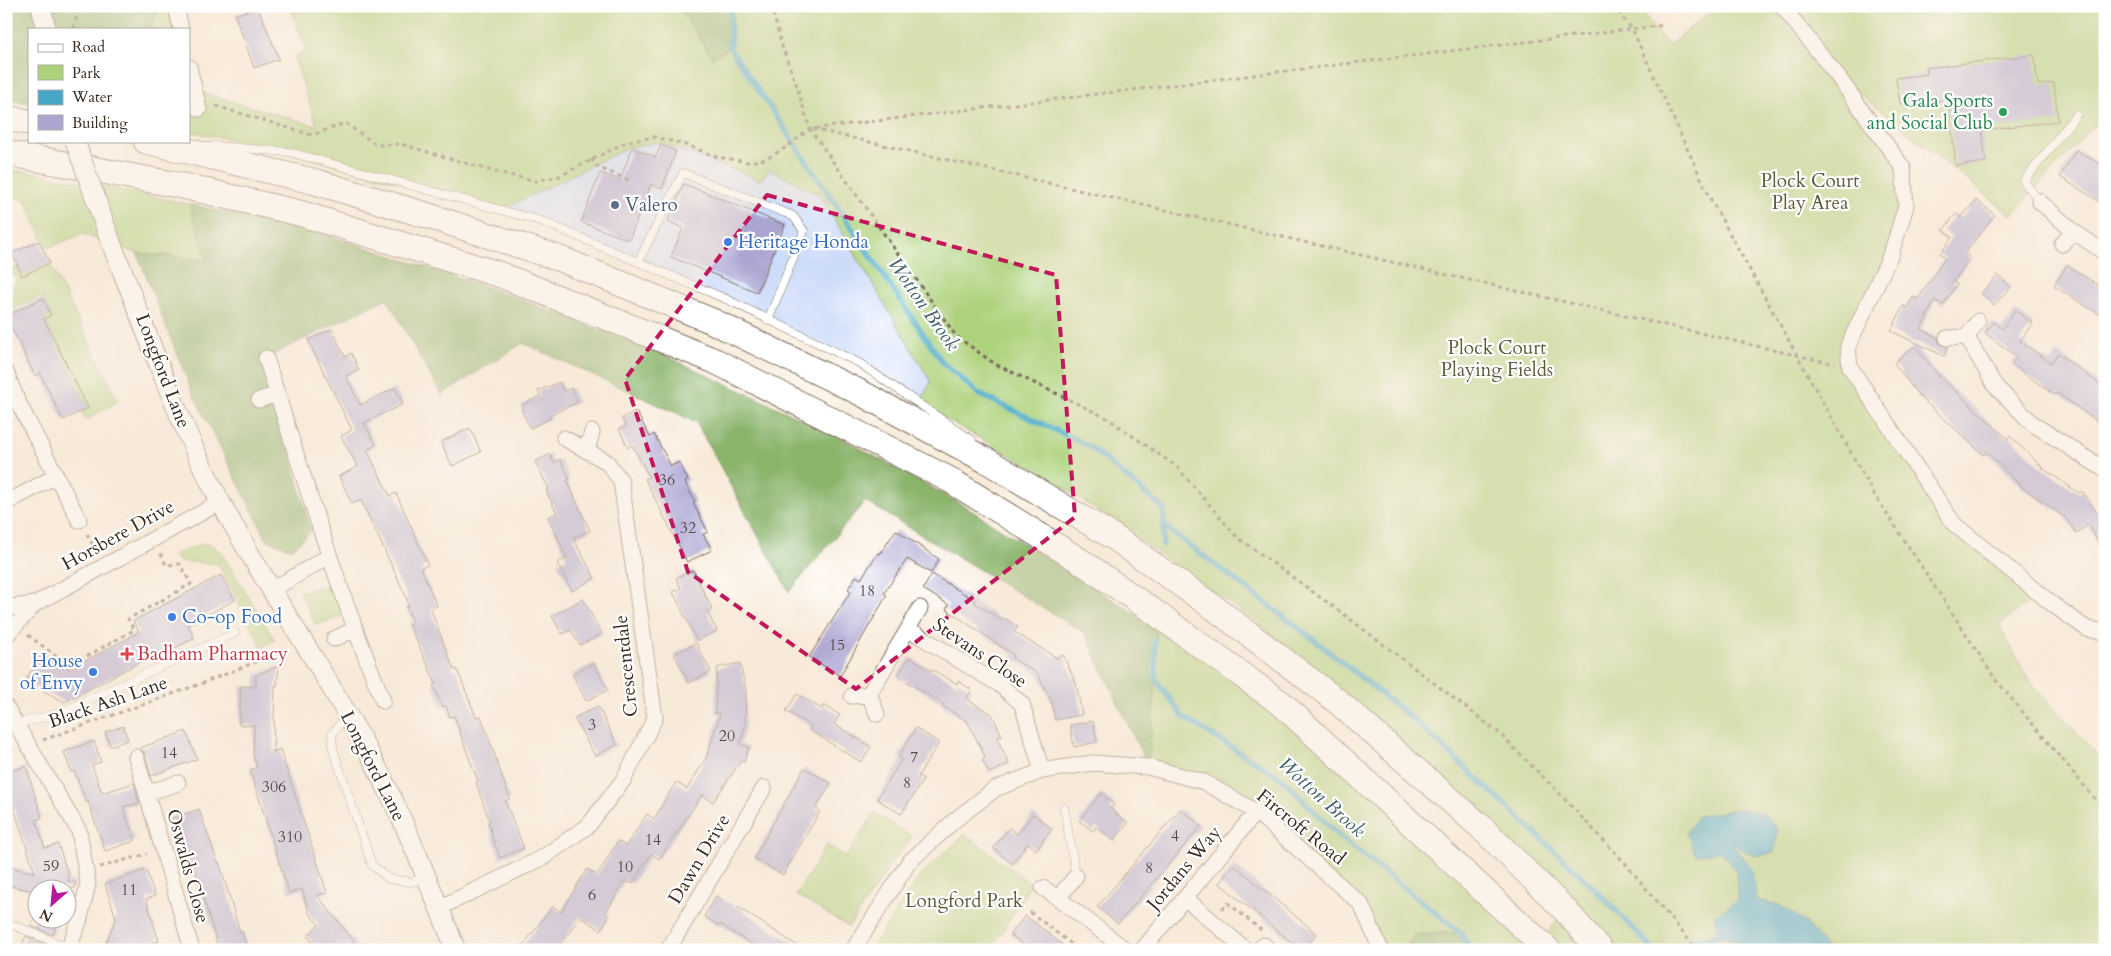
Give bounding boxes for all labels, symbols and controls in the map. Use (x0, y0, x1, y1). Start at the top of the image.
legend (28, 28, 190, 142)
text: Road (72, 37, 105, 57)
text: Park (72, 63, 101, 83)
text: Water (71, 87, 113, 107)
place label: Gala Sports and Social Club (1867, 88, 1993, 136)
marker: Gala Sports and Social Club (1997, 106, 2009, 118)
text: Building (72, 113, 128, 133)
park label: Plock Court Play Area (1761, 168, 1859, 216)
place label: Valero (625, 192, 678, 218)
marker: Valero (609, 199, 621, 211)
place label: Heritage Honda (738, 229, 869, 255)
marker: Heritage Honda (722, 236, 734, 248)
water label: Wotton Brook (882, 252, 966, 356)
street label: Longford Lane (129, 310, 197, 432)
park label: Plock Court Playing Fields (1441, 335, 1553, 383)
house number: 36 (659, 469, 675, 491)
street label: Horsbere Drive (57, 493, 179, 577)
house number: 32 (680, 517, 696, 539)
house number: 18 (859, 580, 875, 602)
place label: Co-op Food (182, 604, 282, 630)
marker: Co-op Food (166, 611, 178, 623)
street label: Stevans Close (928, 612, 1032, 694)
street label: Crescentdale (608, 614, 644, 718)
house number: 15 (829, 634, 845, 656)
place label: Badham Pharmacy (137, 641, 288, 667)
place label: House of Envy (20, 648, 83, 696)
marker: Badham Pharmacy (121, 648, 133, 660)
marker: House of Envy (87, 666, 99, 678)
street label: Black Ash Lane (45, 669, 171, 735)
street label: Longford Lane (334, 706, 412, 826)
house number: 3 (588, 714, 596, 736)
house number: 20 (719, 725, 735, 747)
house number: 14 (161, 742, 177, 764)
house number: 7 (910, 746, 918, 768)
water label: Wotton Brook (1273, 751, 1372, 844)
house number: 8 (903, 772, 911, 794)
house number: 306 (262, 776, 286, 798)
street label: Fircroft Road (1251, 783, 1351, 871)
street label: Oswalds Close (160, 806, 216, 926)
street label: Dawn Drive (662, 809, 736, 909)
street label: Jordans Way (1139, 820, 1227, 918)
house number: 4 (1171, 825, 1179, 847)
house number: 310 (278, 826, 302, 848)
house number: 14 (645, 829, 661, 851)
house number: 59 (43, 855, 59, 877)
house number: 10 (617, 856, 633, 878)
house number: 8 (1145, 857, 1153, 879)
north arrow (28, 878, 78, 928)
house number: 11 (121, 879, 137, 901)
house number: 6 (588, 884, 596, 906)
park label: Longford Park (905, 888, 1024, 914)
text: N (37, 904, 56, 926)

